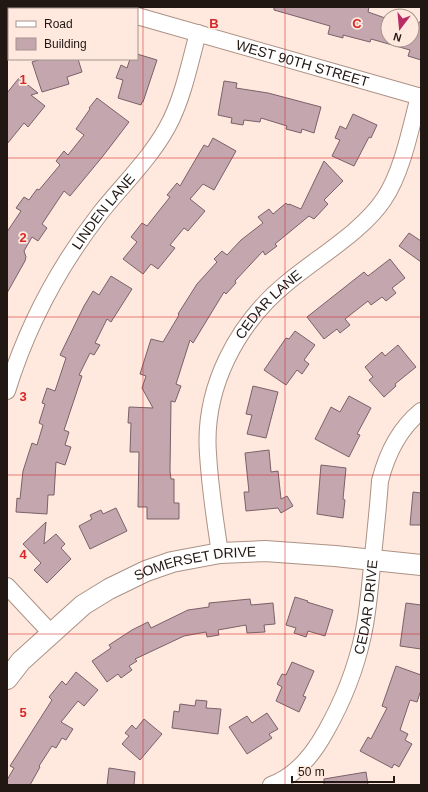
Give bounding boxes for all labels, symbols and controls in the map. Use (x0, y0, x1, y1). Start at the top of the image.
legend (8, 8, 138, 60)
north arrow (380, 8, 420, 48)
text: B (209, 16, 219, 31)
text: C (352, 16, 362, 31)
text: Road (44, 17, 73, 31)
text: N (392, 31, 403, 44)
text: Building (44, 37, 87, 51)
street label: WEST 90TH STREET (234, 37, 371, 90)
text: 1 (19, 72, 27, 87)
street label: LINDEN LANE (69, 171, 138, 252)
text: 2 (19, 230, 27, 245)
street label: CEDAR LANE (232, 266, 305, 342)
text: 3 (19, 389, 27, 404)
street label: SOMERSET DRIVE (131, 543, 256, 584)
text: 4 (19, 547, 27, 562)
street label: CEDAR DRIVE (351, 559, 381, 656)
text: 5 (19, 705, 27, 720)
scale bar (292, 758, 394, 784)
text: 50 m (298, 765, 325, 779)

